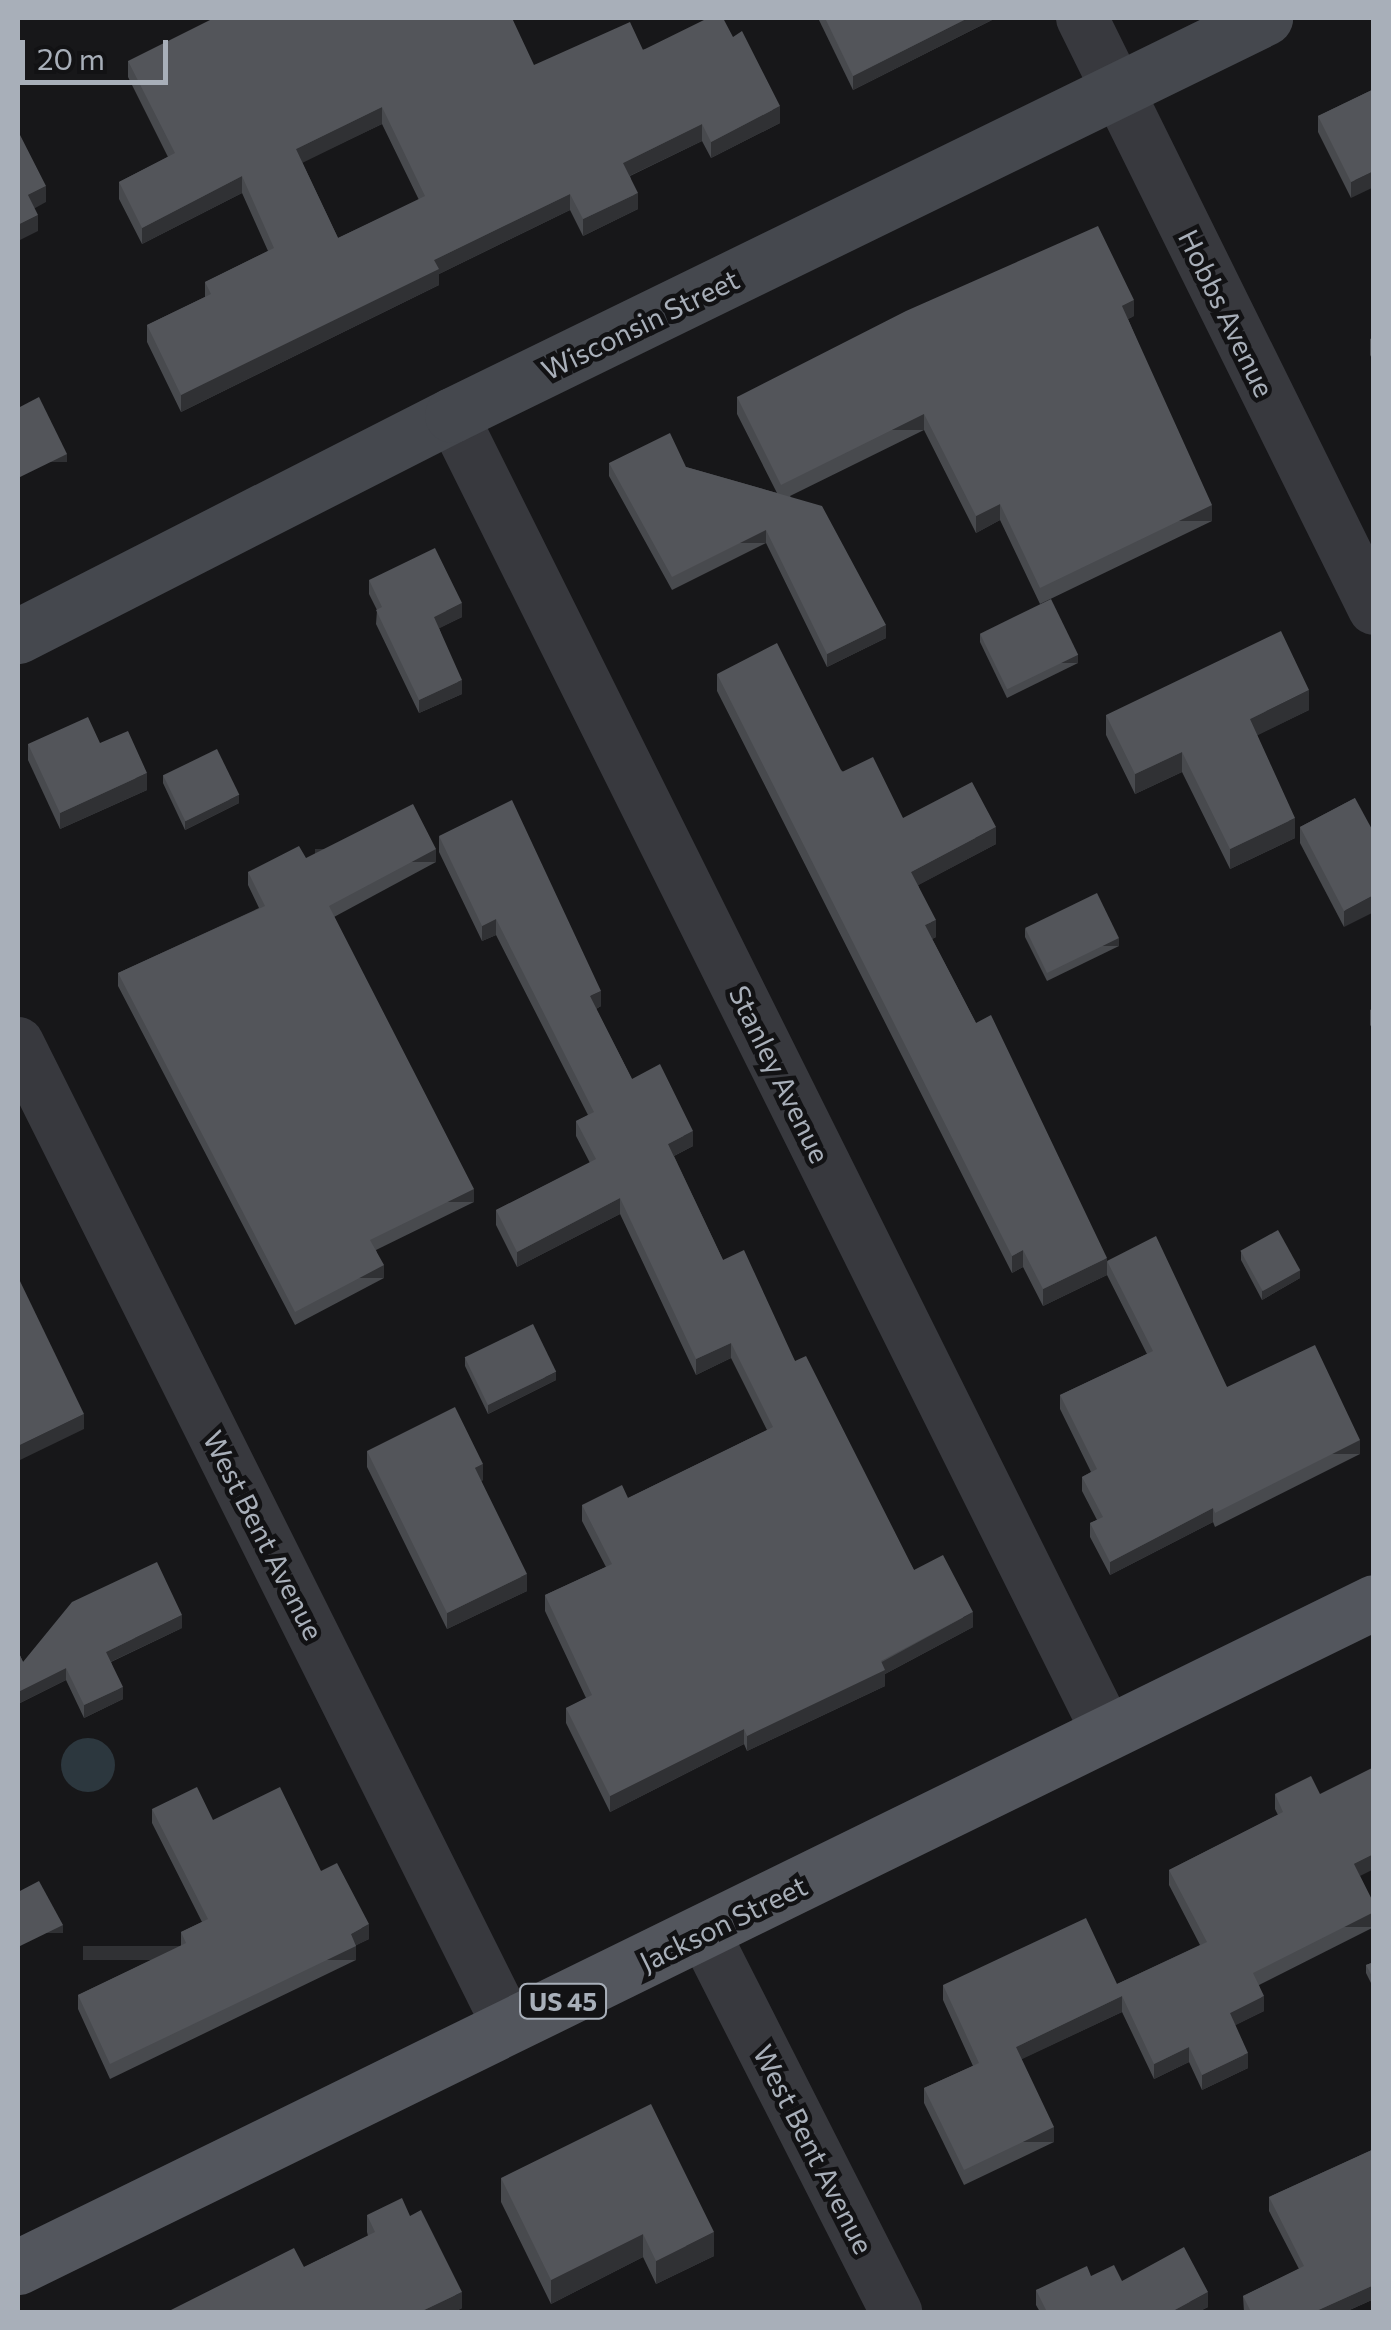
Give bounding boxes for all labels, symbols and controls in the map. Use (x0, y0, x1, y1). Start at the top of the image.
scale bar (25, 20, 172, 82)
text: 20 m (37, 39, 105, 76)
street label: Hobbs Avenue (1172, 224, 1282, 402)
street label: Wisconsin Street (536, 262, 744, 386)
street label: Stanley Avenue (723, 980, 837, 1168)
street label: West Bent Avenue (197, 1425, 331, 1645)
street label: Jackson Street (634, 1868, 812, 1978)
road number: US 45 (518, 1981, 608, 2021)
street label: West Bent Avenue (747, 2039, 881, 2259)

